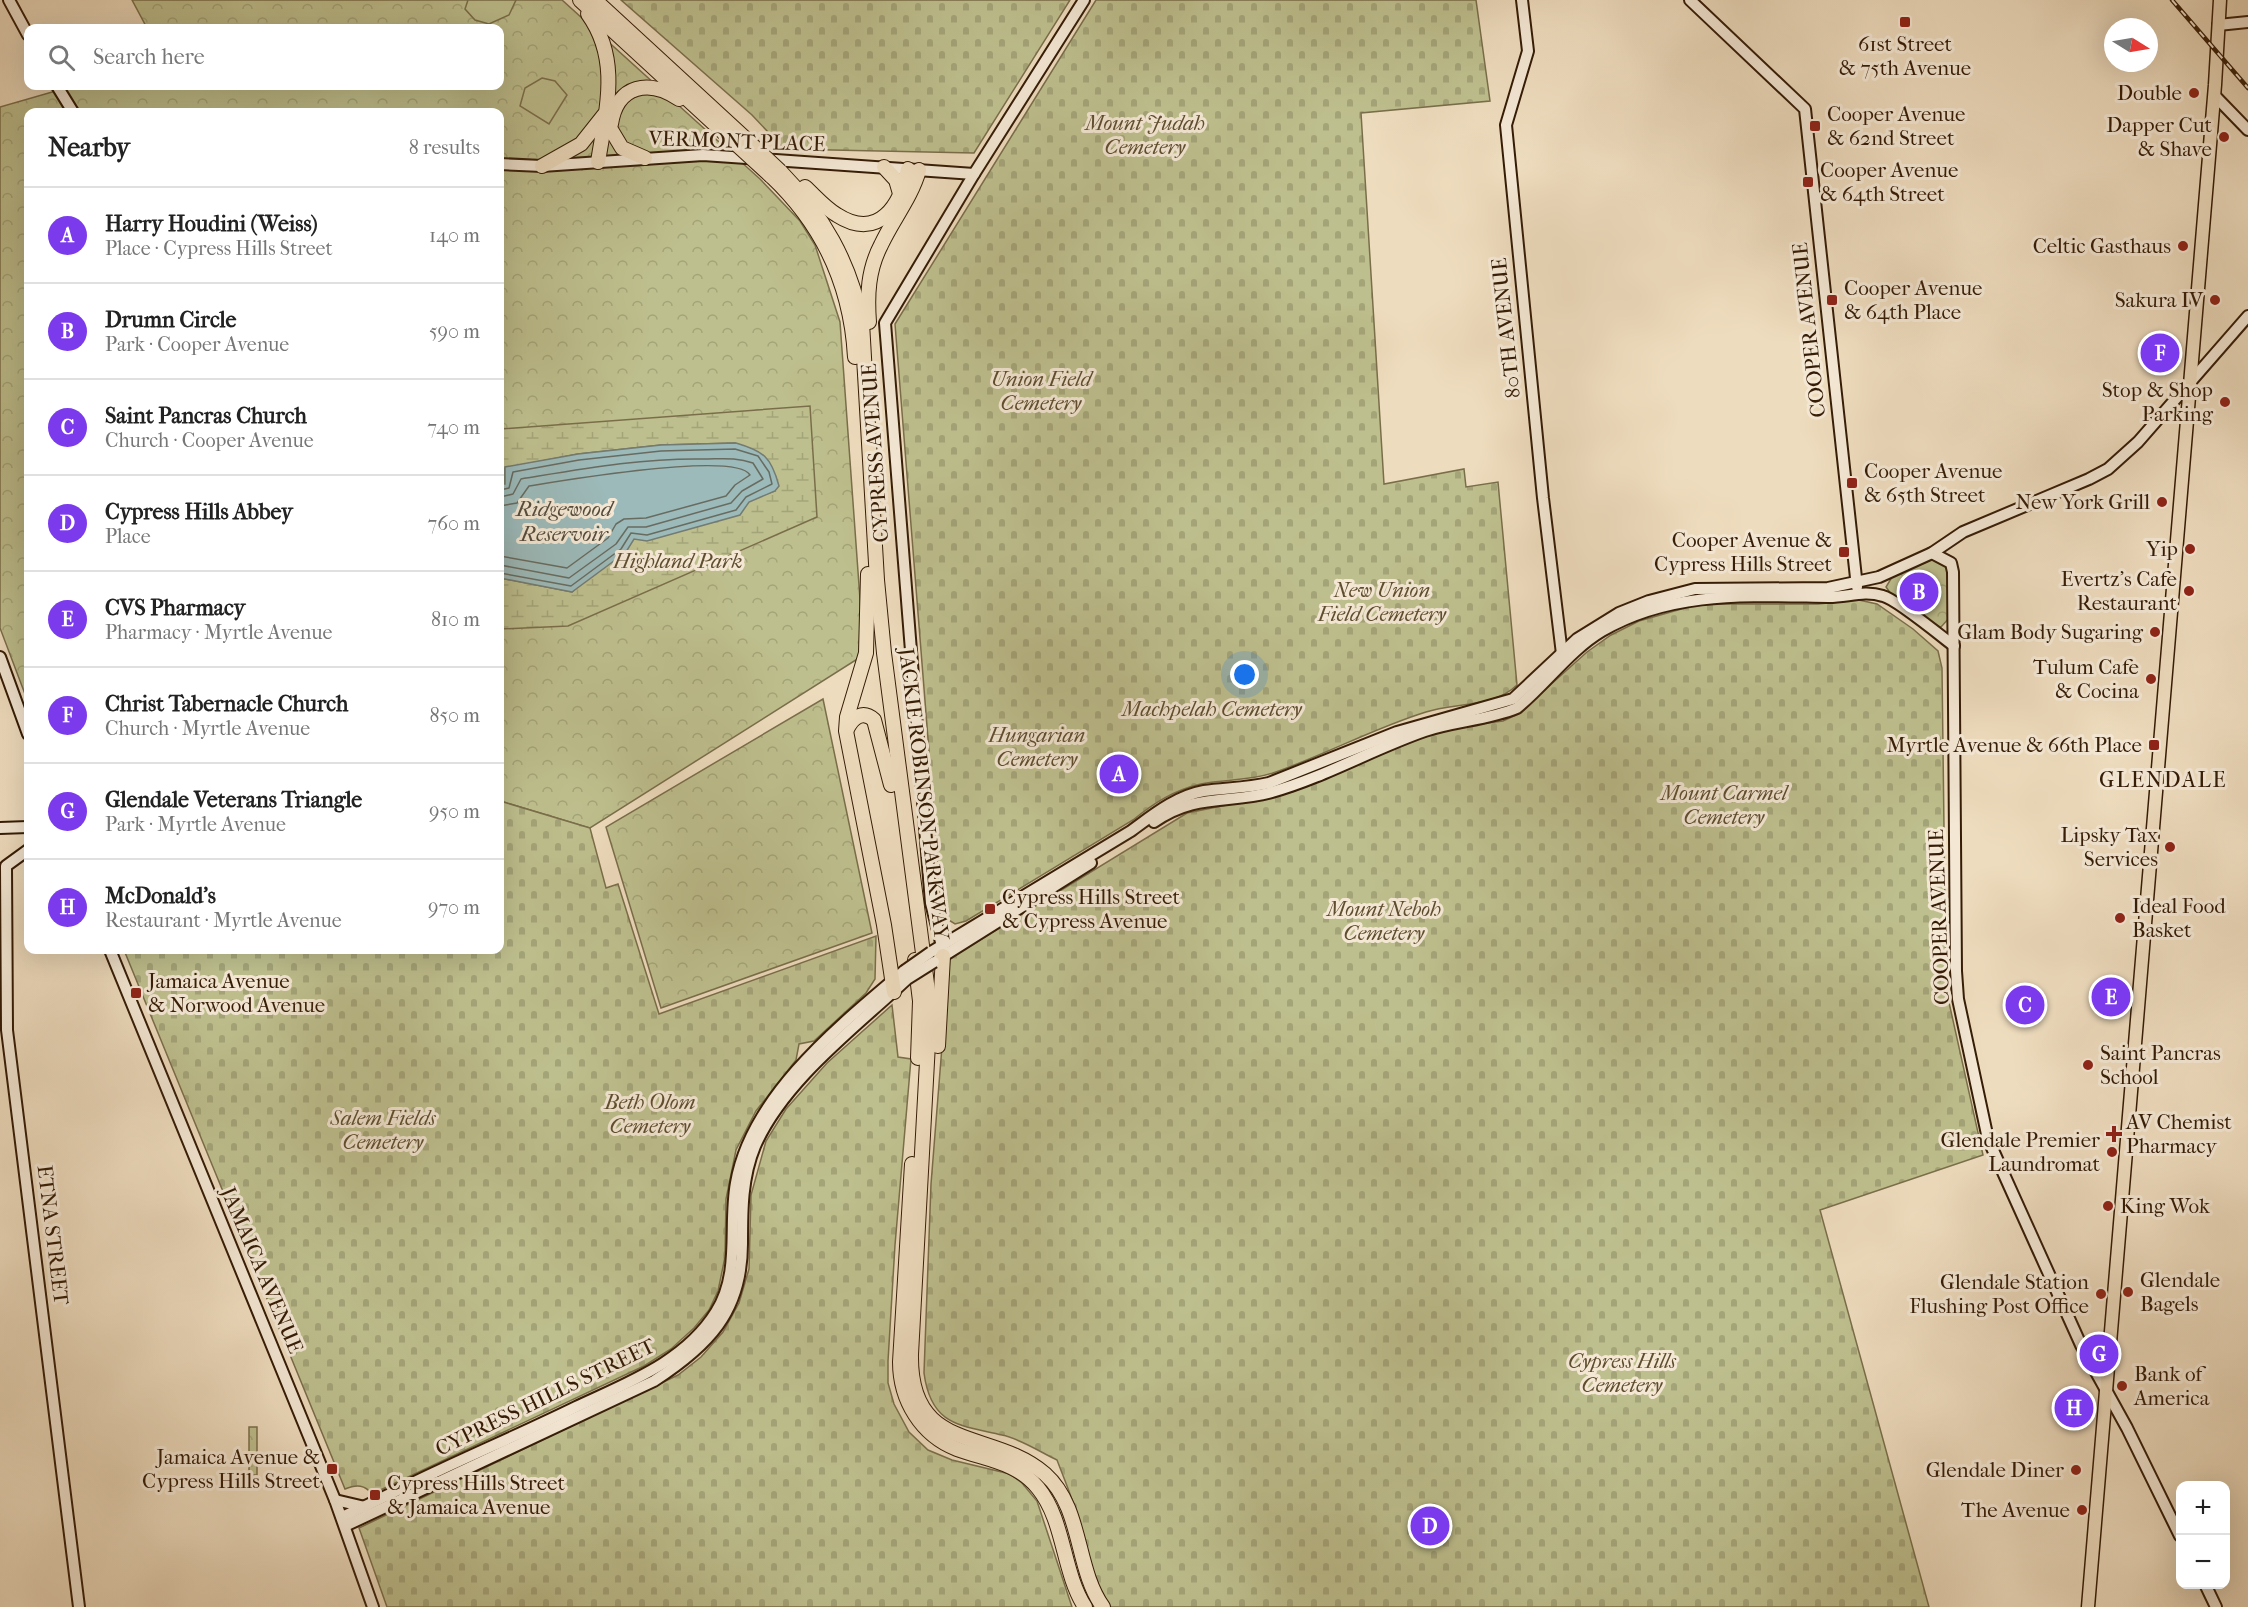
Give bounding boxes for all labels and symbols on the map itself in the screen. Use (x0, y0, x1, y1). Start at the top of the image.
marker: 61st Street & 75th Avenue (1898, 15, 1912, 29)
north arrow (2104, 18, 2158, 72)
place label: 61st Street & 75th Avenue (1839, 32, 1971, 80)
place label: Double (2117, 81, 2182, 105)
marker: Double (2187, 86, 2201, 100)
place label: Cooper Avenue & 62nd Street (1827, 102, 1965, 150)
park label: Mount Judah Cemetery (1083, 111, 1205, 159)
place label: Dapper Cut & Shave (2106, 113, 2212, 161)
marker: Cooper Avenue & 62nd Street (1808, 119, 1822, 133)
street label: VERMONT PLACE (647, 126, 826, 156)
marker: Dapper Cut & Shave (2217, 130, 2231, 144)
place label: Cooper Avenue & 64th Street (1820, 158, 1958, 206)
marker: Cooper Avenue & 64th Street (1801, 175, 1815, 189)
place label: Celtic Gasthaus (2033, 234, 2171, 258)
marker: Celtic Gasthaus (2176, 239, 2190, 253)
street label: COOPER AVENUE (1788, 241, 1830, 419)
street label: 80TH AVENUE (1487, 256, 1525, 400)
place label: Cooper Avenue & 64th Place (1844, 276, 1982, 324)
place label: Sakura IV (2115, 288, 2204, 312)
marker: Cooper Avenue & 64th Place (1825, 293, 1839, 307)
marker: Sakura IV (2208, 293, 2222, 307)
pin: F (2140, 330, 2180, 376)
street label: CYPRESS AVENUE (857, 362, 893, 543)
park label: Union Field Cemetery (991, 367, 1094, 415)
place label: Stop & Shop Parking (2102, 378, 2214, 426)
marker: Stop & Shop Parking (2218, 395, 2232, 409)
place label: Cooper Avenue & 65th Street (1864, 459, 2002, 507)
marker: Cooper Avenue & 65th Street (1845, 476, 1859, 490)
place label: New York Grill (2016, 490, 2150, 514)
marker: New York Grill (2155, 495, 2169, 509)
water label: Ridgewood Reservoir (514, 496, 615, 547)
place label: Cooper Avenue & Cypress Hills Street (1654, 528, 1833, 576)
place label: Yip (2145, 537, 2178, 561)
marker: Yip (2183, 542, 2197, 556)
marker: Cooper Avenue & Cypress Hills Street (1837, 545, 1851, 559)
park label: Highland Park (613, 549, 742, 573)
place label: Evertz's Cafe Restaurant (2061, 567, 2178, 615)
pin: B (1900, 570, 1938, 614)
park label: New Union Field Cemetery (1317, 578, 1447, 626)
marker: Evertz's Cafe Restaurant (2182, 584, 2196, 598)
place label: Glam Body Sugaring (1957, 620, 2144, 644)
marker: Glam Body Sugaring (2148, 625, 2162, 639)
street label: JACKIE ROBINSON PARKWAY (894, 645, 954, 942)
place label: Tulum Cafe & Cocina (2033, 655, 2139, 703)
your location (1230, 660, 1259, 689)
marker: Tulum Cafe & Cocina (2144, 672, 2158, 686)
park label: Machpelah Cemetery (1120, 697, 1303, 721)
park label: Hungarian Cemetery (988, 723, 1086, 771)
place label: Myrtle Avenue & 66th Place (1887, 733, 2142, 757)
marker: Myrtle Avenue & 66th Place (2147, 738, 2161, 752)
pin: A (1100, 752, 1138, 796)
district label: GLENDALE (2099, 767, 2227, 793)
park label: Mount Carmel Cemetery (1659, 781, 1790, 829)
place label: Lipsky Tax Services (2060, 823, 2158, 871)
street label: COOPER AVENUE (1924, 828, 1954, 1005)
marker: Lipsky Tax Services (2163, 840, 2177, 854)
place label: Cypress Hills Street & Cypress Avenue (1002, 885, 1180, 933)
place label: Ideal Food Basket (2132, 894, 2226, 942)
park label: Mount Neboh Cemetery (1325, 897, 1441, 945)
marker: Cypress Hills Street & Cypress Avenue (983, 902, 997, 916)
marker: Ideal Food Basket (2113, 911, 2127, 925)
place label: Jamaica Avenue & Norwood Avenue (146, 969, 325, 1017)
pin: E (2092, 974, 2130, 1020)
pin: C (2006, 982, 2044, 1028)
marker: Jamaica Avenue & Norwood Avenue (129, 986, 143, 1000)
place label: Saint Pancras School (2100, 1041, 2221, 1089)
marker: Saint Pancras School (2081, 1058, 2095, 1072)
park label: Beth Olom Cemetery (604, 1090, 696, 1138)
park label: Salem Fields Cemetery (329, 1106, 436, 1154)
place label: AV Chemist Pharmacy (2125, 1110, 2232, 1158)
marker: AV Chemist Pharmacy (2107, 1127, 2121, 1141)
place label: Glendale Premier Laundromat (1941, 1128, 2100, 1176)
marker: Glendale Premier Laundromat (2105, 1145, 2119, 1159)
street label: ETNA STREET (33, 1164, 74, 1307)
street label: JAMAICA AVENUE (215, 1181, 308, 1357)
place label: King Wok (2120, 1194, 2210, 1218)
marker: King Wok (2101, 1199, 2115, 1213)
place label: Glendale Bagels (2140, 1268, 2220, 1316)
place label: Glendale Station Flushing Post Office (1909, 1270, 2089, 1318)
marker: Glendale Bagels (2121, 1285, 2135, 1299)
marker: Glendale Station Flushing Post Office (2094, 1287, 2108, 1301)
pin: G (2080, 1332, 2118, 1376)
street label: CYPRESS HILLS STREET (431, 1333, 659, 1461)
park label: Cypress Hills Cemetery (1568, 1349, 1677, 1397)
place label: Bank of America (2133, 1362, 2210, 1410)
marker: Bank of America (2115, 1379, 2129, 1393)
pin: H (2054, 1386, 2094, 1430)
place label: Jamaica Avenue & Cypress Hills Street (142, 1445, 321, 1493)
place label: Glendale Diner (1926, 1458, 2064, 1482)
marker: Jamaica Avenue & Cypress Hills Street (325, 1462, 339, 1476)
marker: Glendale Diner (2069, 1463, 2083, 1477)
place label: Cypress Hills Street & Jamaica Avenue (387, 1471, 565, 1519)
marker: Cypress Hills Street & Jamaica Avenue (368, 1488, 382, 1502)
place label: The Avenue (1961, 1498, 2070, 1522)
marker: The Avenue (2075, 1503, 2089, 1517)
pin: D (1410, 1504, 1450, 1549)

